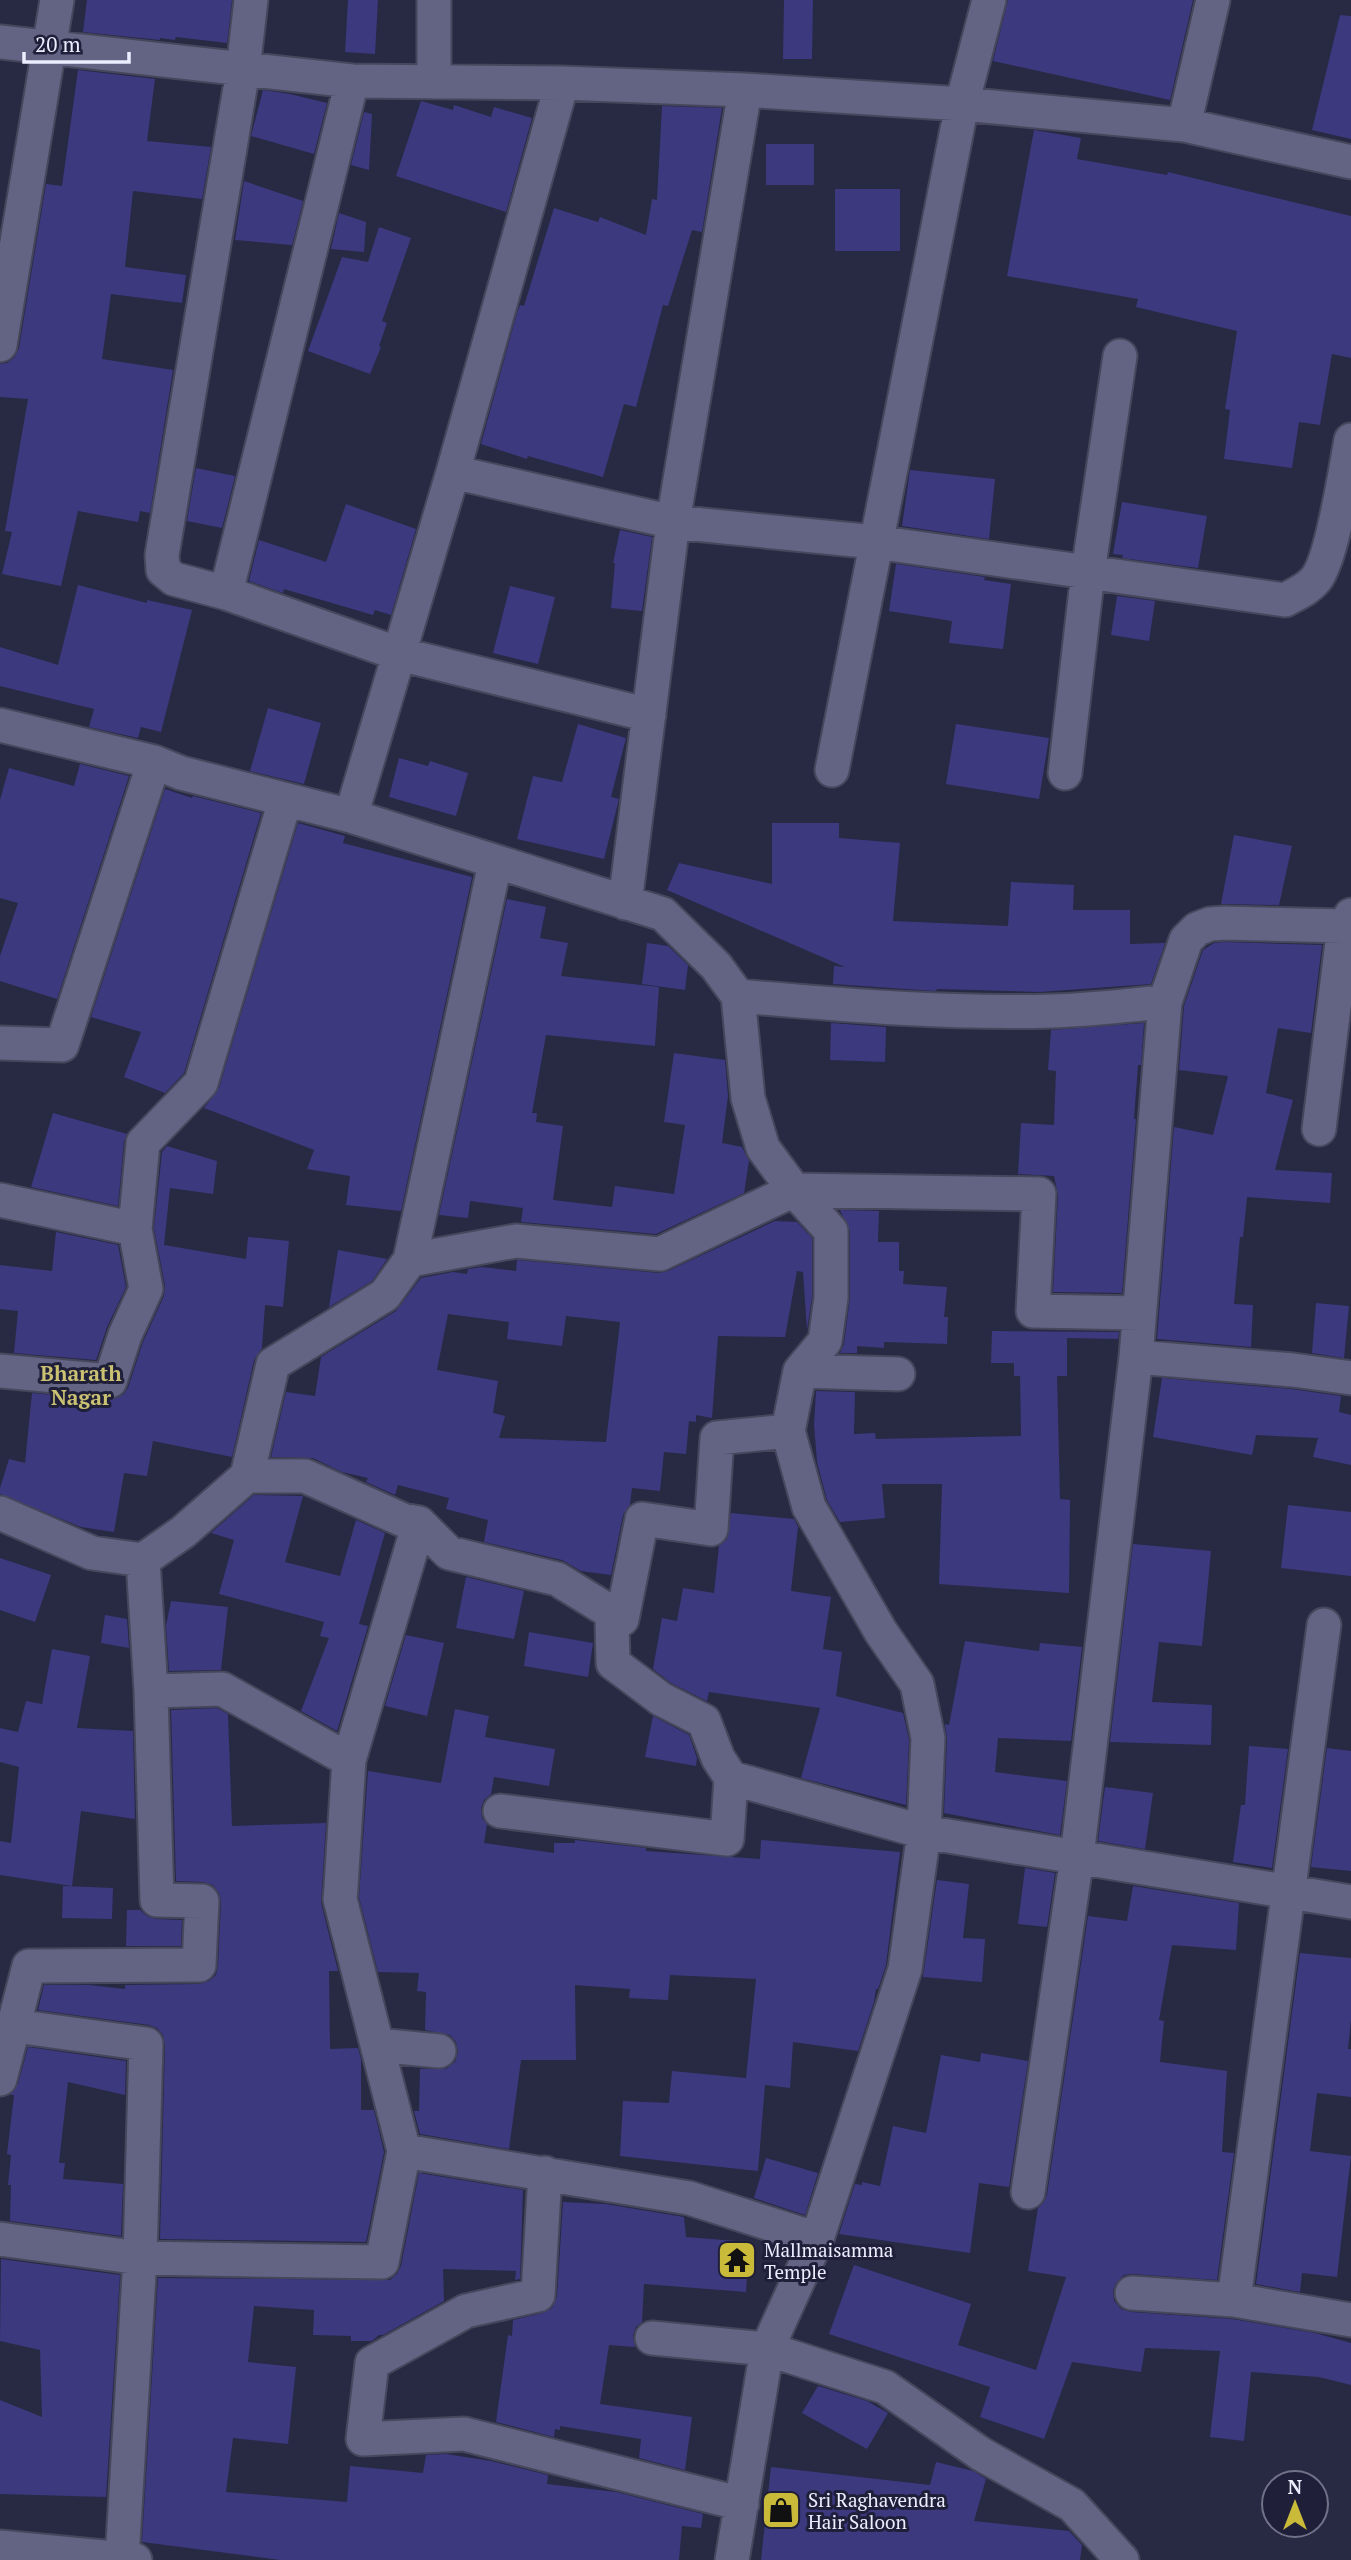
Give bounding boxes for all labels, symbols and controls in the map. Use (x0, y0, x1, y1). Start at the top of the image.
scale bar (24, 21, 130, 65)
text: 20 m (35, 30, 81, 58)
district label: Bharath Nagar (40, 1359, 122, 1411)
place label: Mallmaisamma Temple (764, 2237, 894, 2284)
temple icon: Mallmaisamma Temple (716, 2239, 758, 2281)
north arrow (1260, 2469, 1330, 2539)
text: N (1288, 2474, 1303, 2499)
place label: Sri Raghavendra Hair Saloon (808, 2487, 946, 2534)
shop icon: Sri Raghavendra Hair Saloon (760, 2489, 802, 2531)

